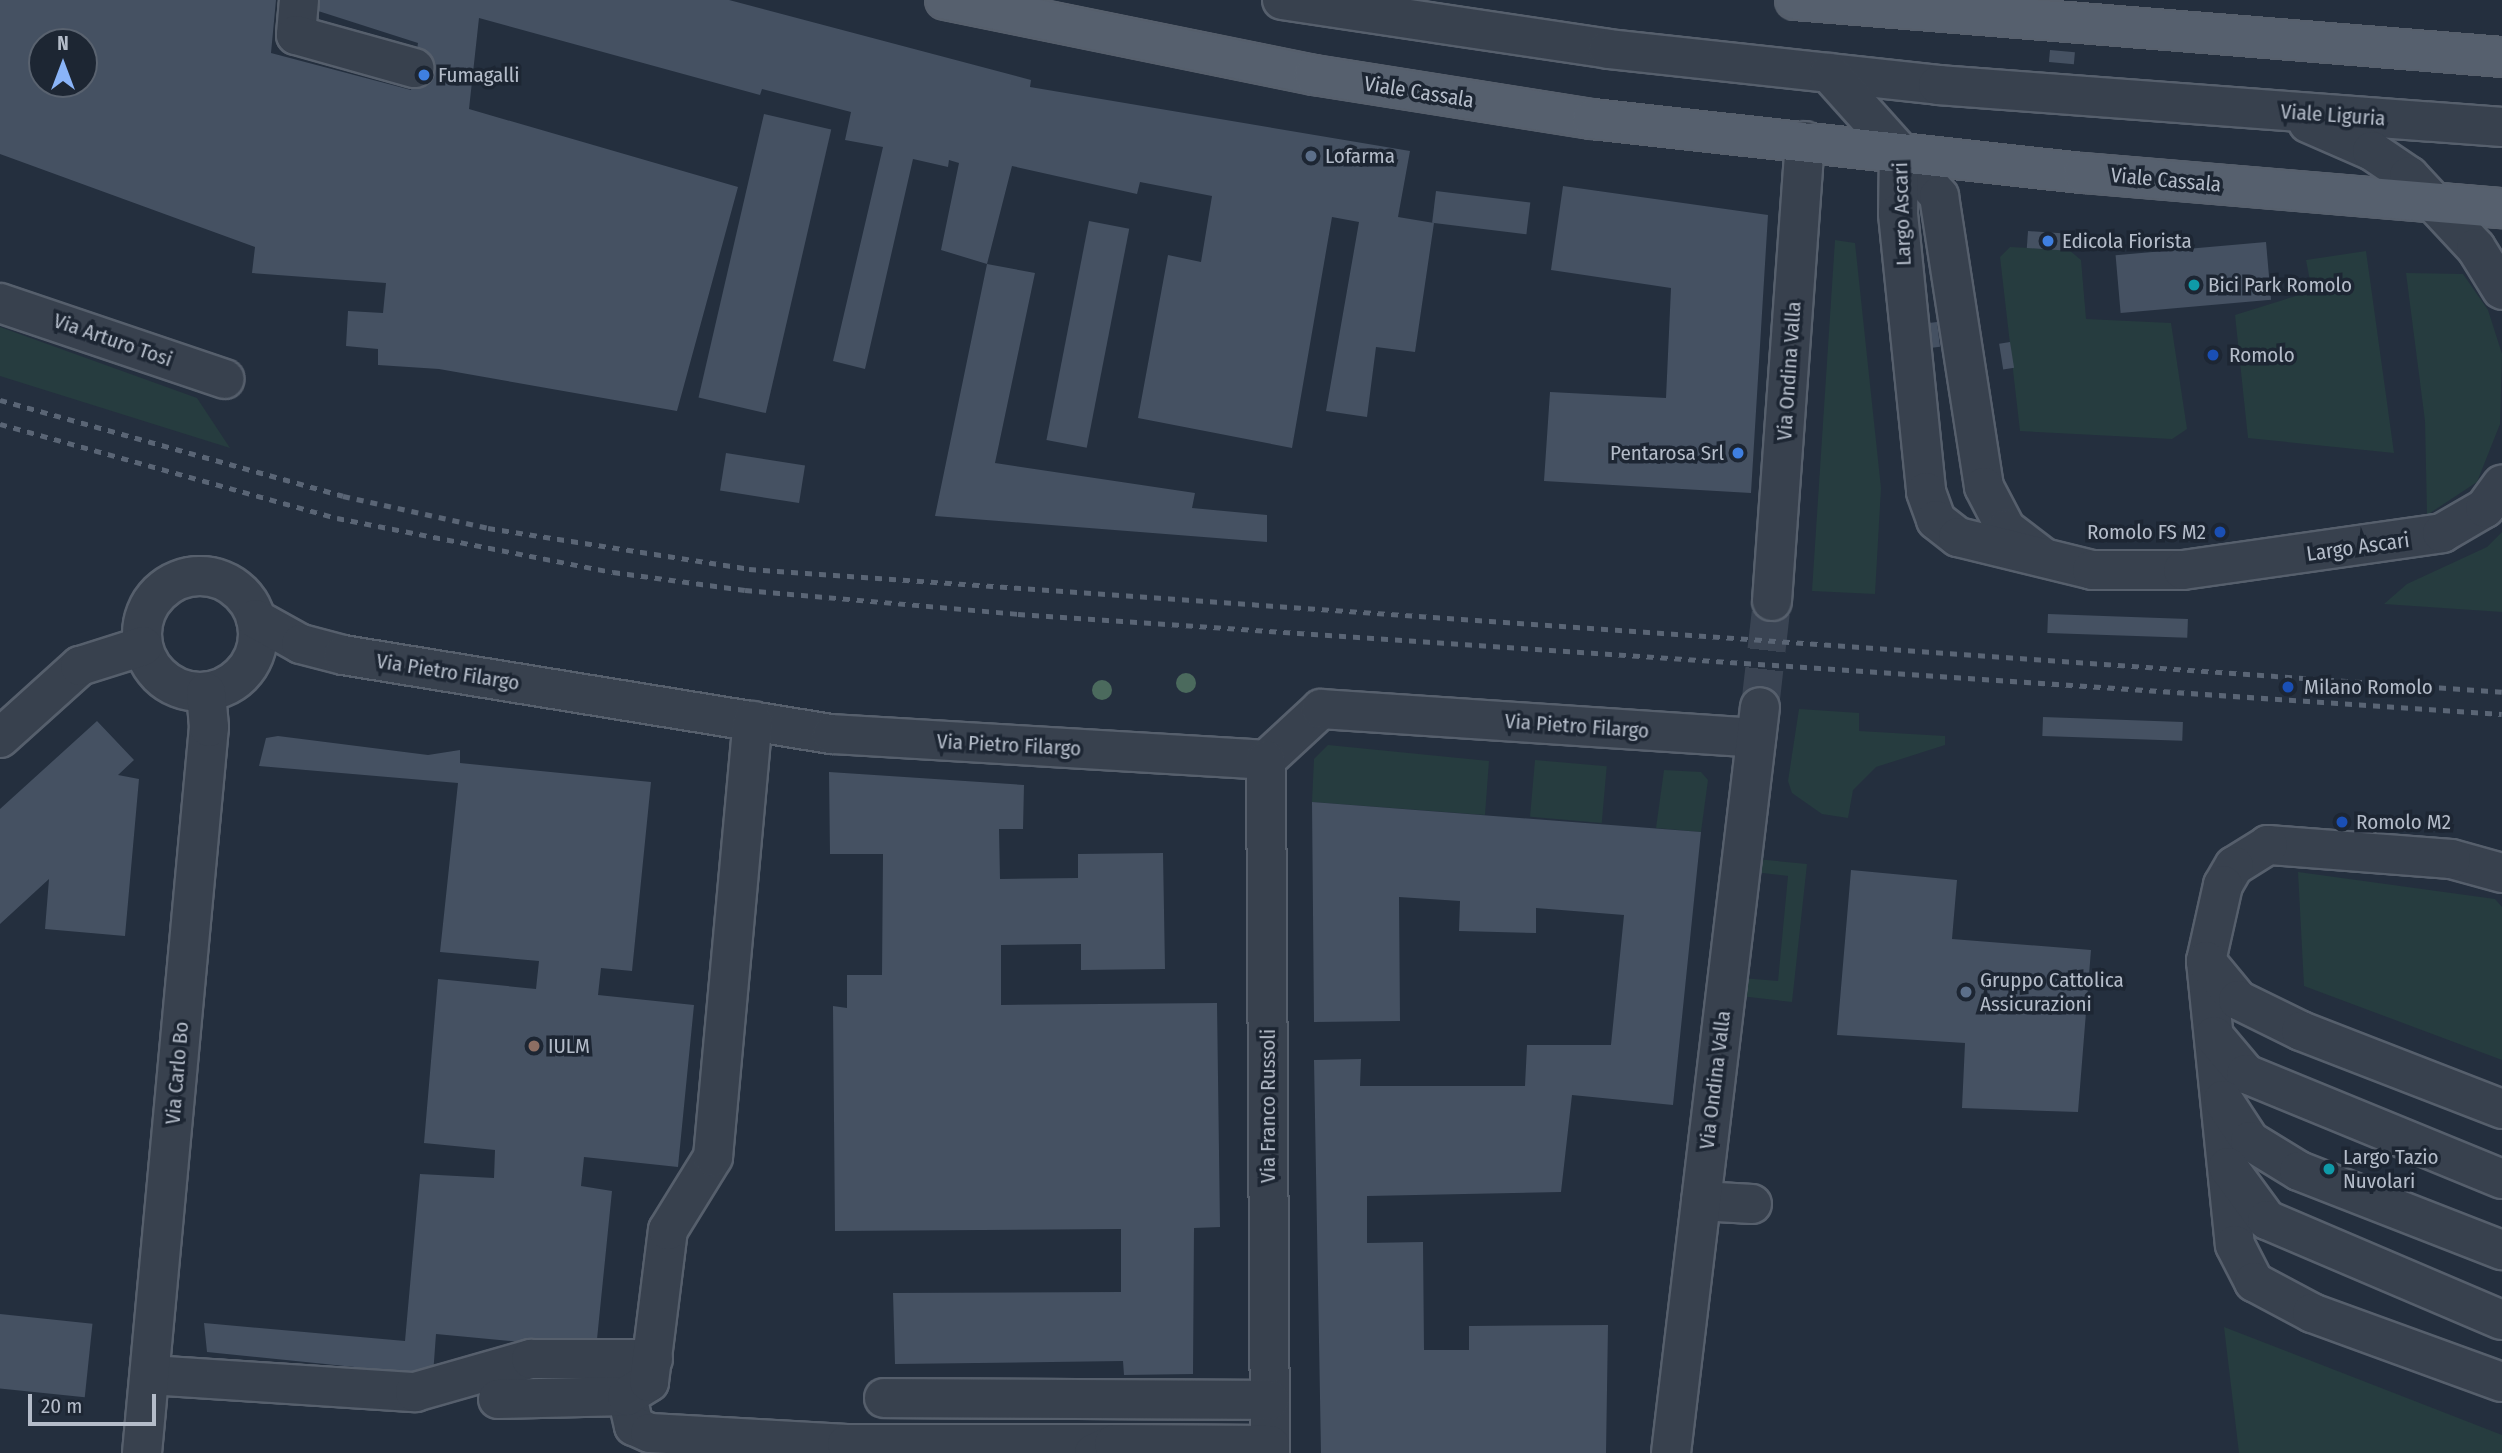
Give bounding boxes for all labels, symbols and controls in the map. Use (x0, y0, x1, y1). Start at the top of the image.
north arrow (28, 28, 98, 98)
text: N (57, 32, 69, 55)
place label: Fumagalli (438, 62, 520, 88)
marker: Fumagalli (416, 67, 432, 83)
street label: Viale Cassala (1362, 71, 1476, 113)
street label: Viale Liguria (2280, 99, 2386, 131)
place label: Lofarma (1325, 143, 1395, 169)
marker: Lofarma (1303, 148, 1319, 164)
street label: Largo Ascari (1888, 162, 1916, 266)
street label: Viale Cassala (2110, 163, 2222, 197)
place label: Edicola Fiorista (2062, 228, 2192, 254)
marker: Edicola Fiorista (2040, 233, 2056, 249)
place label: Bici Park Romolo (2208, 272, 2352, 298)
marker: Bici Park Romolo (2186, 277, 2202, 293)
street label: Via Ondina Valla (1772, 301, 1806, 441)
street label: Via Arturo Tosi (50, 308, 176, 372)
place label: Romolo (2229, 342, 2295, 368)
marker: Romolo (2203, 345, 2223, 365)
place label: Pentarosa Srl (1610, 440, 1724, 466)
marker: Pentarosa Srl (1730, 445, 1746, 461)
place label: Romolo FS M2 (2087, 519, 2206, 545)
marker: Romolo FS M2 (2212, 524, 2228, 540)
street label: Largo Ascari (2305, 527, 2411, 567)
street label: Via Pietro Filargo (375, 648, 521, 696)
place label: Milano Romolo (2304, 674, 2433, 700)
marker: Milano Romolo (2278, 677, 2298, 697)
street label: Via Pietro Filargo (1504, 708, 1650, 744)
street label: Via Pietro Filargo (936, 729, 1082, 761)
place label: Romolo M2 (2356, 809, 2451, 835)
marker: Romolo M2 (2334, 814, 2350, 830)
place label: Gruppo Cattolica Assicurazioni (1980, 967, 2124, 1017)
marker: Gruppo Cattolica Assicurazioni (1958, 984, 1974, 1000)
street label: Via Ondina Valla (1694, 1009, 1736, 1151)
street label: Via Carlo Bo (160, 1020, 194, 1126)
street label: Via Franco Russoli (1255, 1029, 1281, 1183)
place label: IULM (548, 1033, 590, 1059)
marker: IULM (526, 1038, 542, 1054)
place label: Largo Tazio Nuvolari (2343, 1144, 2439, 1194)
marker: Largo Tazio Nuvolari (2321, 1161, 2337, 1177)
scale bar (32, 1380, 159, 1424)
text: 20 m (41, 1393, 82, 1419)

